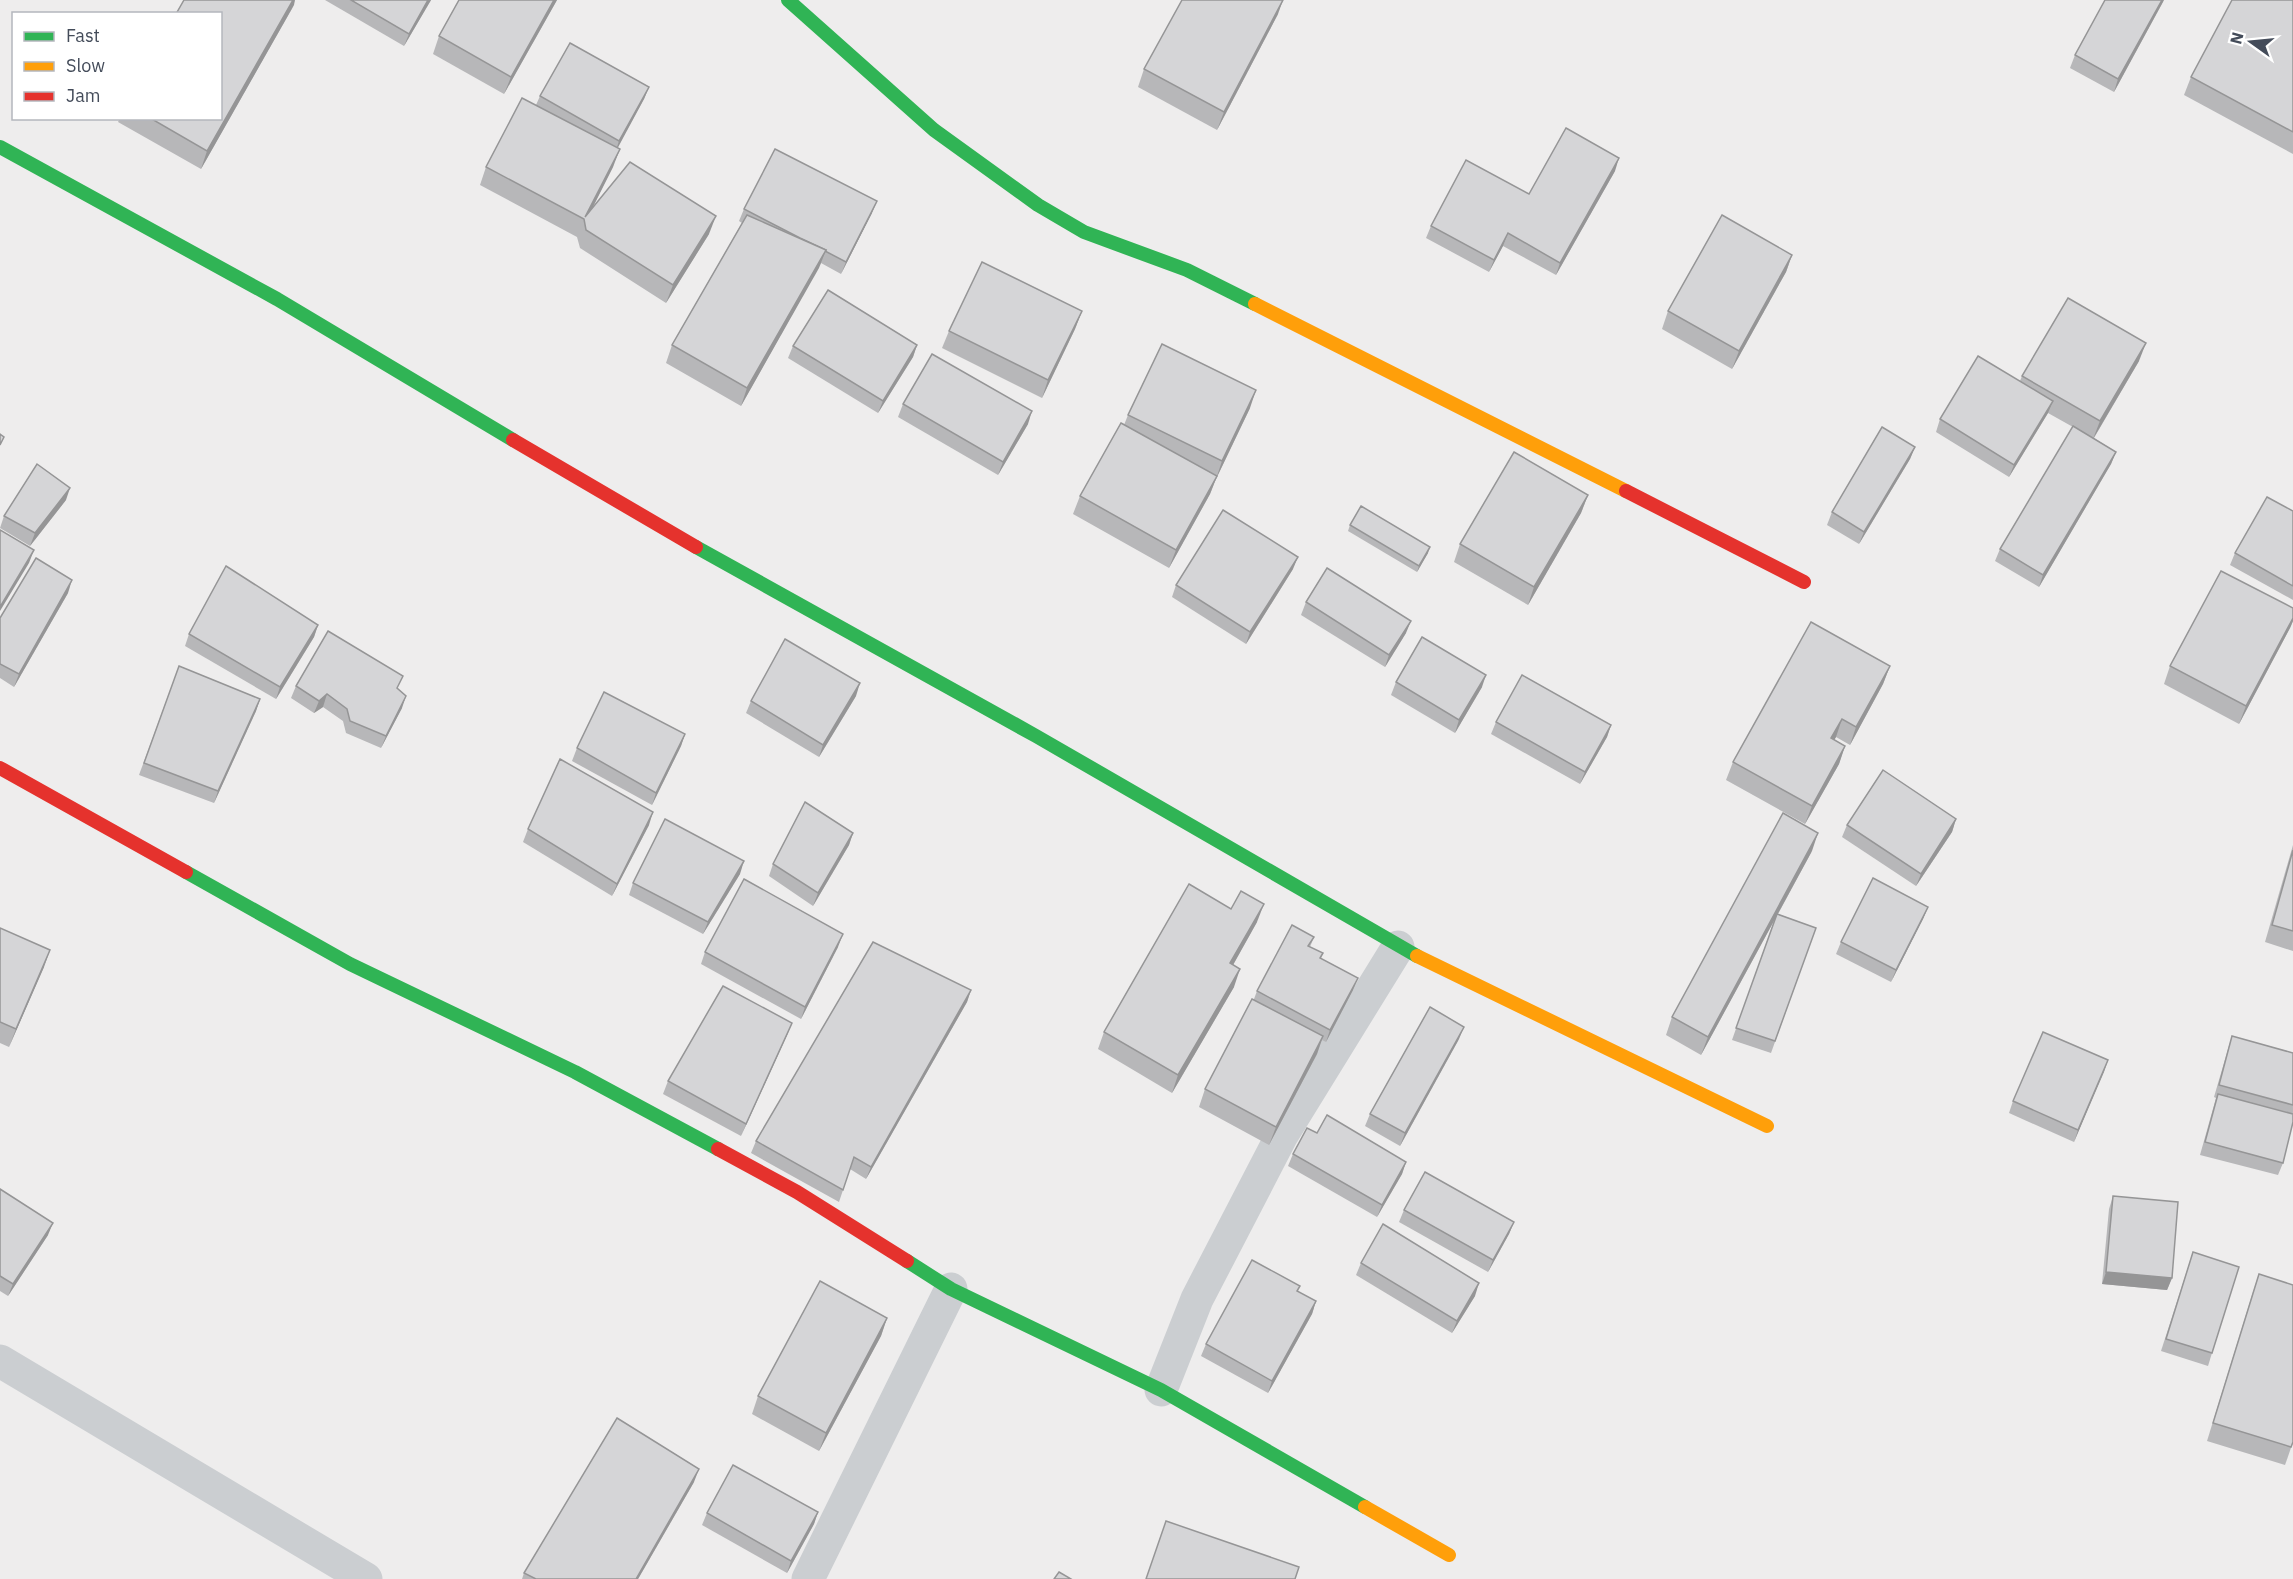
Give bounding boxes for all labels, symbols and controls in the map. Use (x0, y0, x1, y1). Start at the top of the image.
legend (12, 12, 222, 120)
north arrow (2221, 12, 2281, 72)
text: Fast (66, 24, 100, 47)
text: N (2225, 30, 2248, 46)
text: Slow (66, 54, 105, 77)
text: Jam (66, 84, 101, 107)

